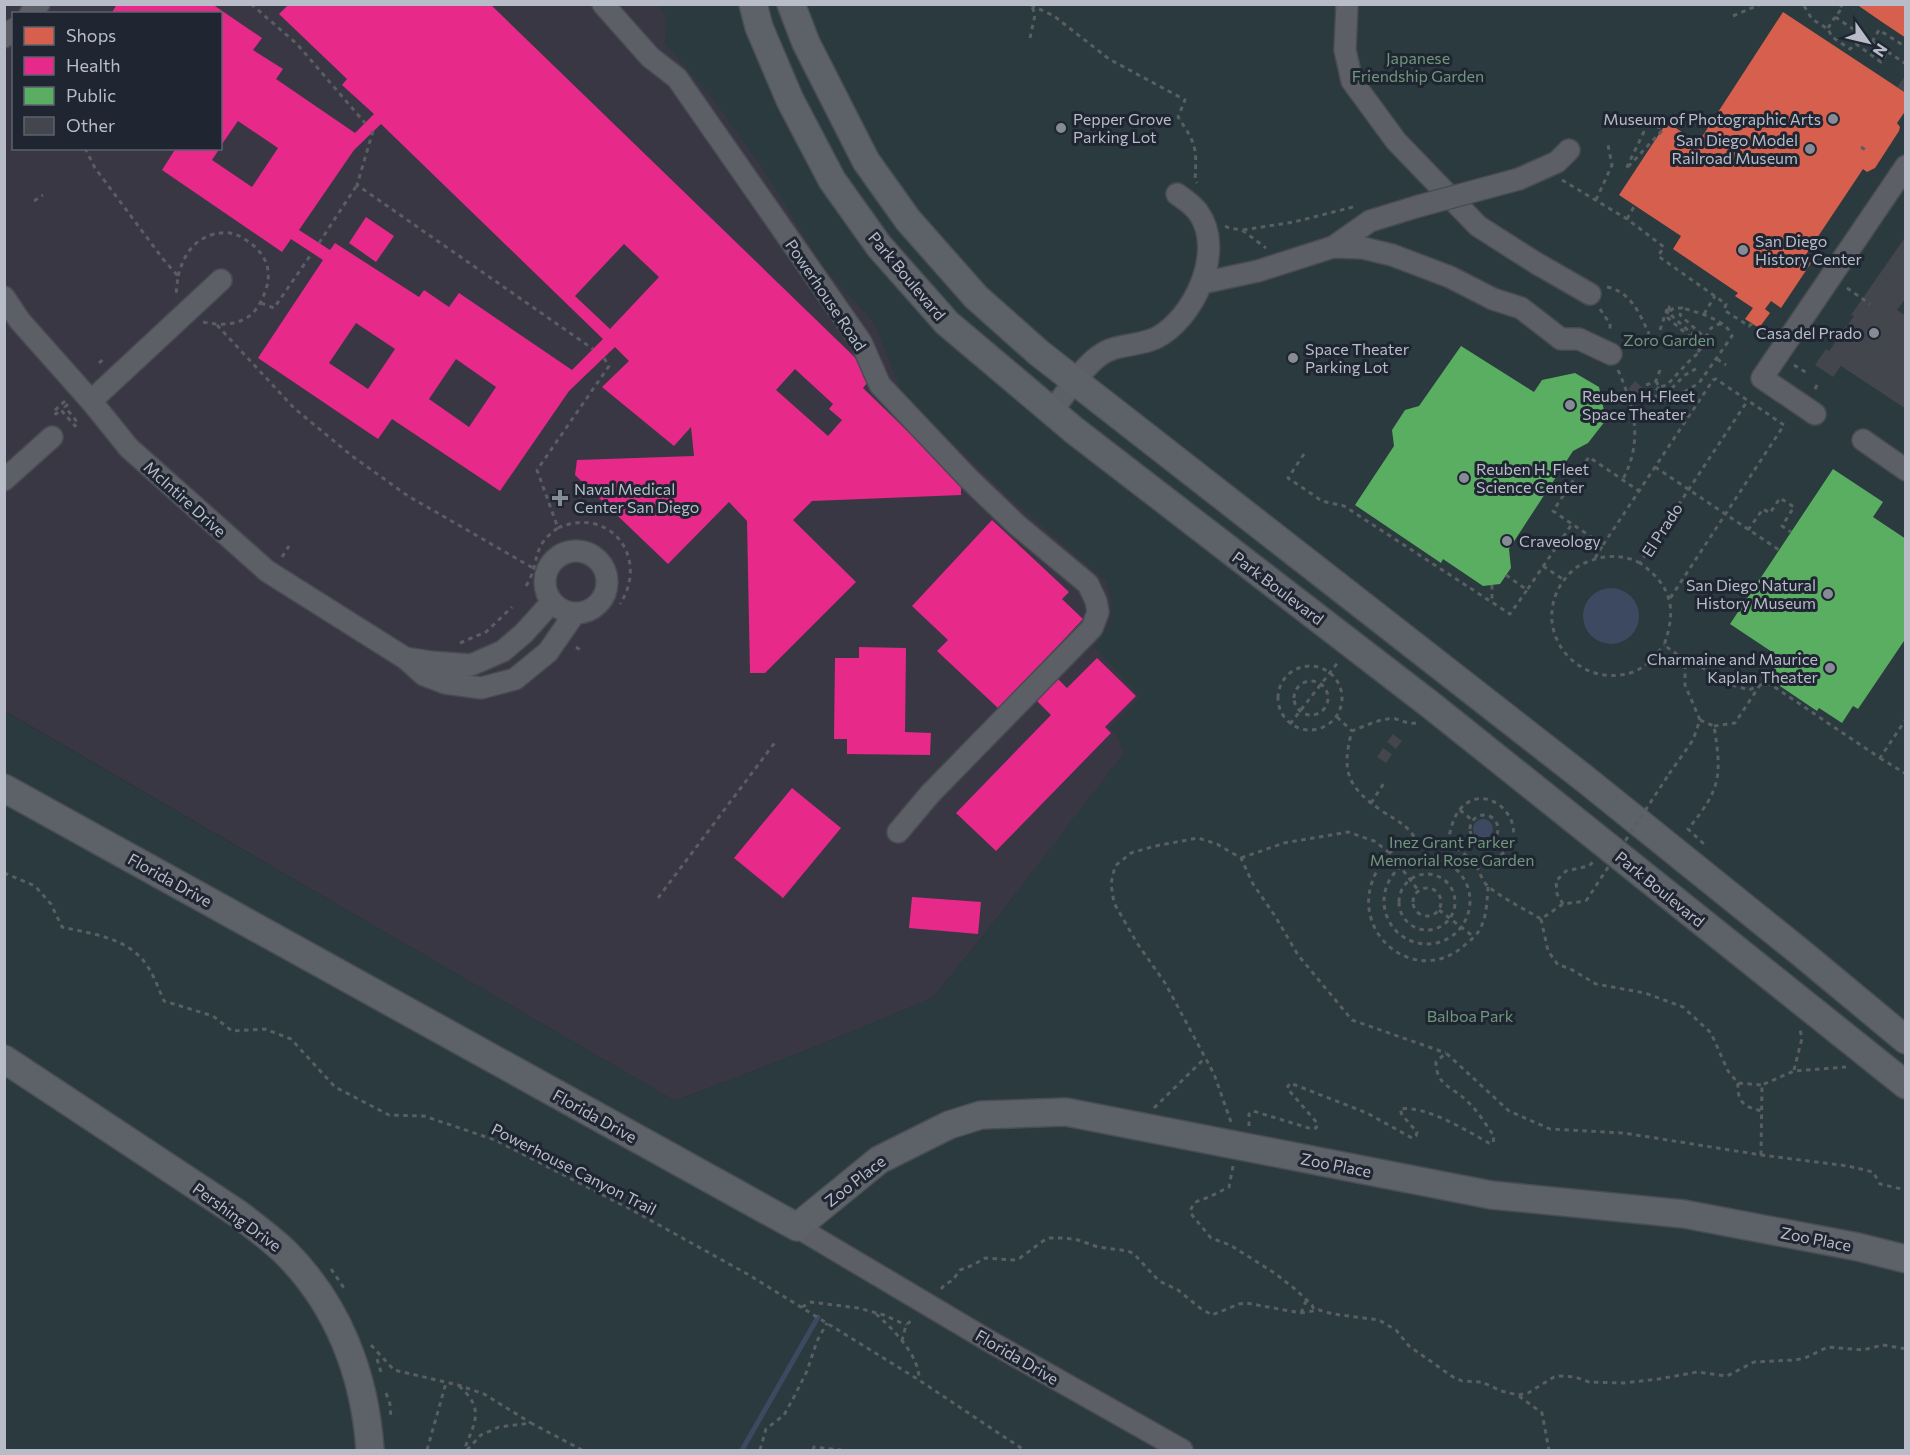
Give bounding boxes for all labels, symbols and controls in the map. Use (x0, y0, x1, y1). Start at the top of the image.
legend (12, 12, 222, 150)
north arrow (1838, 12, 1898, 72)
text: Shops (66, 24, 116, 46)
text: N (1870, 40, 1892, 61)
park label: Japanese Friendship Garden (1352, 48, 1484, 85)
text: Health (66, 54, 121, 76)
text: Public (66, 84, 116, 106)
place label: Pepper Grove Parking Lot (1073, 109, 1172, 146)
place label: Museum of Photographic Arts (1603, 109, 1821, 128)
marker: Museum of Photographic Arts (1826, 112, 1840, 126)
text: Other (66, 114, 115, 136)
marker: Pepper Grove Parking Lot (1054, 121, 1068, 135)
place label: San Diego Model Railroad Museum (1672, 130, 1798, 167)
marker: San Diego Model Railroad Museum (1803, 142, 1817, 156)
street label: Park Boulevard (865, 228, 950, 324)
place label: San Diego History Center (1755, 231, 1863, 268)
street label: Powerhouse Road (782, 235, 871, 354)
marker: San Diego History Center (1736, 243, 1750, 257)
place label: Casa del Prado (1756, 323, 1862, 342)
marker: Casa del Prado (1867, 326, 1881, 340)
park label: Zoro Garden (1623, 330, 1715, 349)
place label: Space Theater Parking Lot (1305, 339, 1410, 376)
marker: Space Theater Parking Lot (1286, 351, 1300, 365)
place label: Reuben H. Fleet Space Theater (1582, 386, 1696, 423)
marker: Reuben H. Fleet Space Theater (1563, 398, 1577, 412)
street label: McIntire Drive (140, 457, 230, 540)
place label: Reuben H. Fleet Science Center (1476, 459, 1590, 496)
marker: Reuben H. Fleet Science Center (1457, 471, 1471, 485)
place label: Naval Medical Center San Diego (574, 479, 699, 516)
marker: Naval Medical Center San Diego (551, 489, 569, 507)
street label: El Prado (1637, 499, 1686, 560)
place label: Craveology (1519, 531, 1601, 550)
marker: Craveology (1500, 534, 1514, 548)
street label: Park Boulevard (1229, 547, 1328, 628)
place label: San Diego Natural History Museum (1686, 575, 1816, 612)
marker: San Diego Natural History Museum (1821, 587, 1835, 601)
place label: Charmaine and Maurice Kaplan Theater (1647, 649, 1819, 686)
marker: Charmaine and Maurice Kaplan Theater (1823, 661, 1837, 675)
park label: Inez Grant Parker Memorial Rose Garden (1370, 832, 1534, 869)
street label: Park Boulevard (1612, 847, 1709, 930)
street label: Florida Drive (125, 849, 215, 910)
park label: Balboa Park (1427, 1006, 1514, 1025)
street label: Florida Drive (550, 1085, 640, 1146)
street label: Powerhouse Canyon Trail (489, 1119, 660, 1218)
street label: Zoo Place (1299, 1148, 1373, 1181)
street label: Zoo Place (821, 1151, 889, 1210)
street label: Pershing Drive (189, 1178, 285, 1255)
street label: Zoo Place (1779, 1222, 1853, 1255)
street label: Florida Drive (972, 1325, 1062, 1388)

